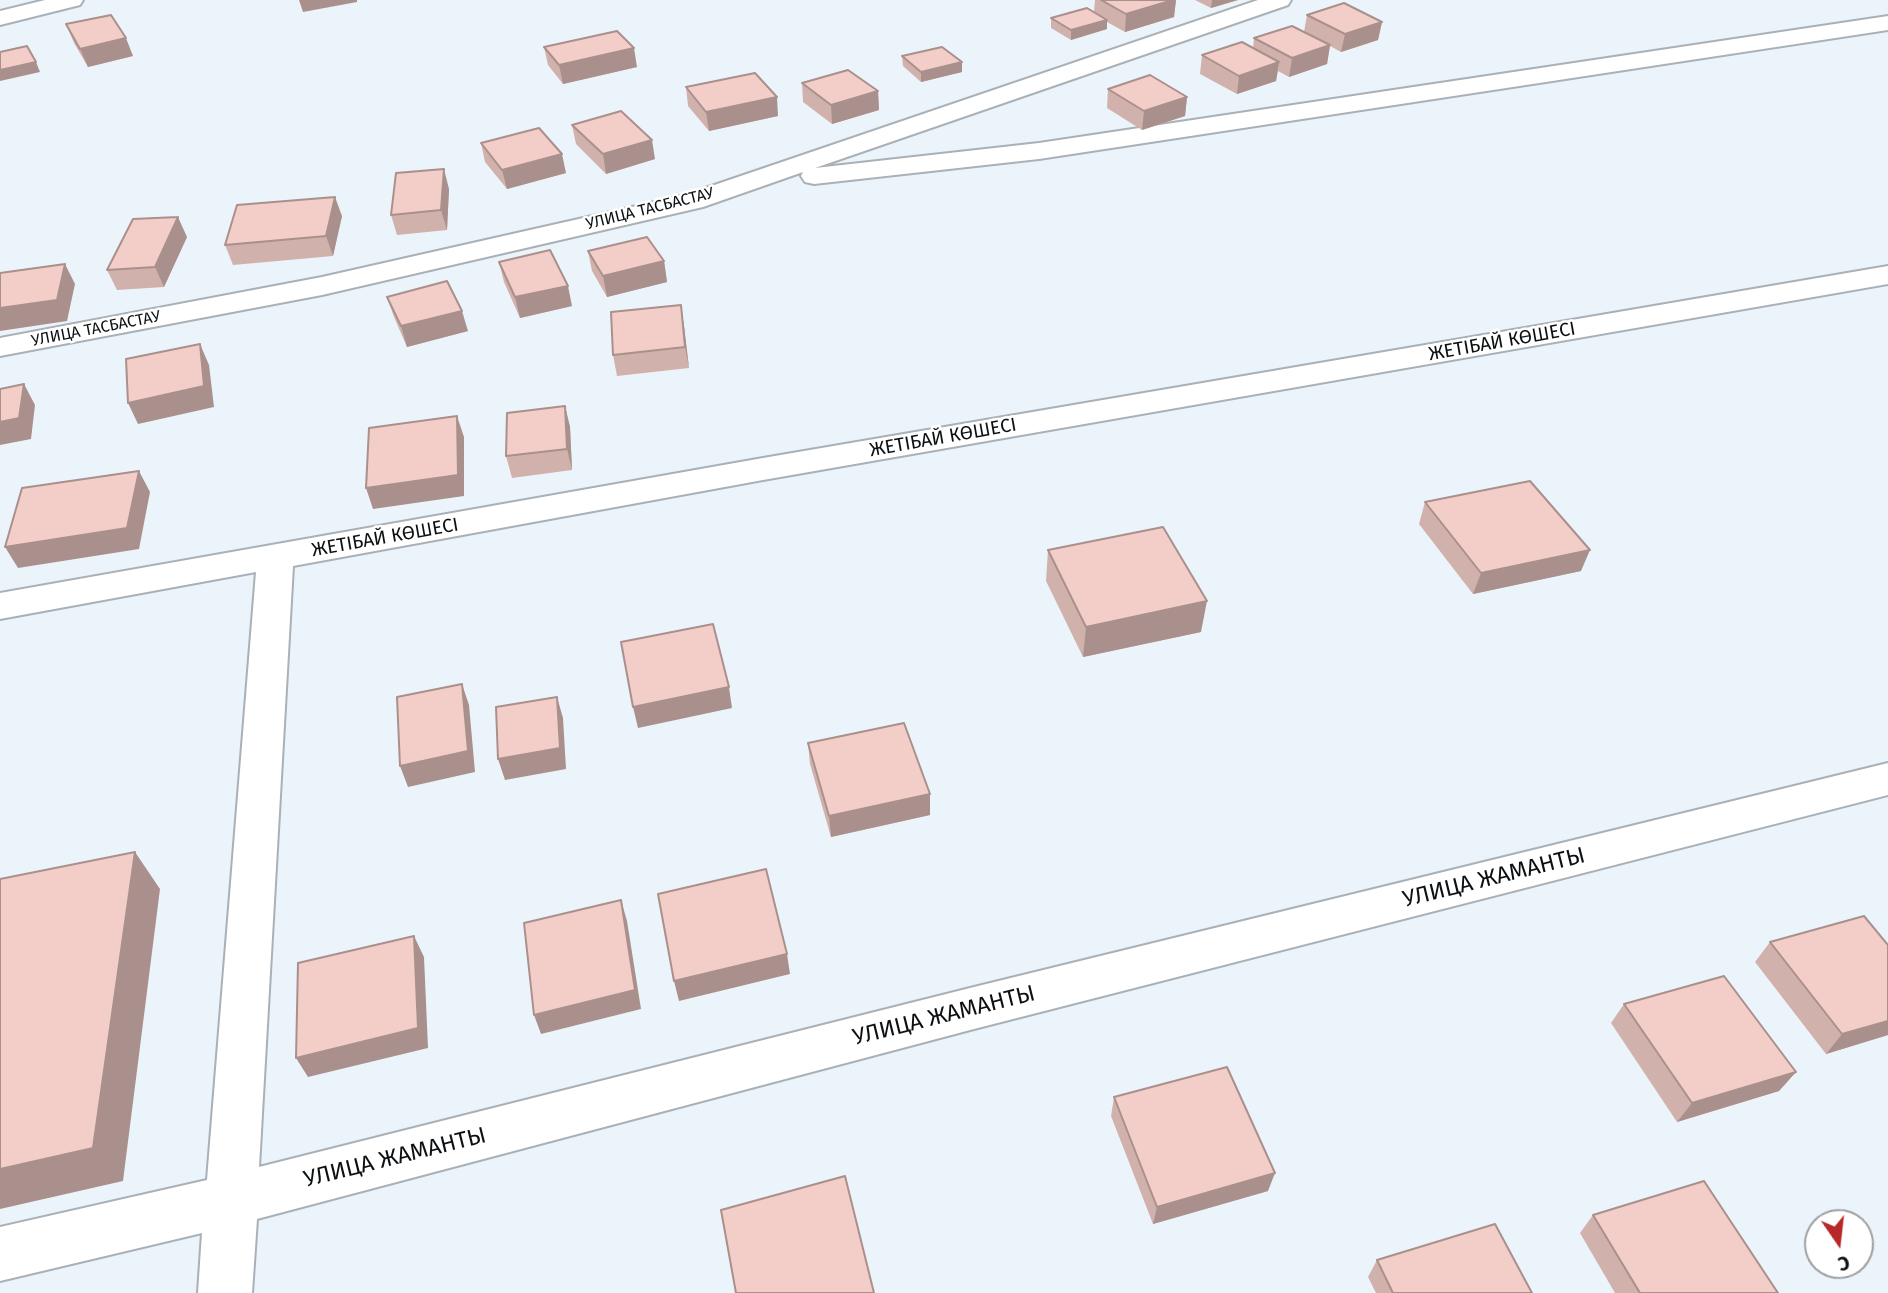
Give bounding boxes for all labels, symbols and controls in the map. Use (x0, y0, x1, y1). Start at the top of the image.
street label: УЛИЦА ТАСБАСТАУ (584, 184, 716, 234)
street label: УЛИЦА ТАСБАСТАУ (30, 307, 162, 351)
street label: ЖЕТІБАЙ КӨШЕСІ (1427, 318, 1577, 366)
street label: ЖЕТІБАЙ КӨШЕСІ (868, 414, 1018, 462)
street label: ЖЕТІБАЙ КӨШЕСІ (310, 514, 460, 562)
street label: УЛИЦА ЖАМАНТЫ (1400, 842, 1588, 914)
street label: УЛИЦА ЖАМАНТЫ (850, 980, 1038, 1052)
street label: УЛИЦА ЖАМАНТЫ (301, 1122, 489, 1194)
north arrow (1804, 1209, 1874, 1279)
text: С (1836, 1250, 1852, 1275)

